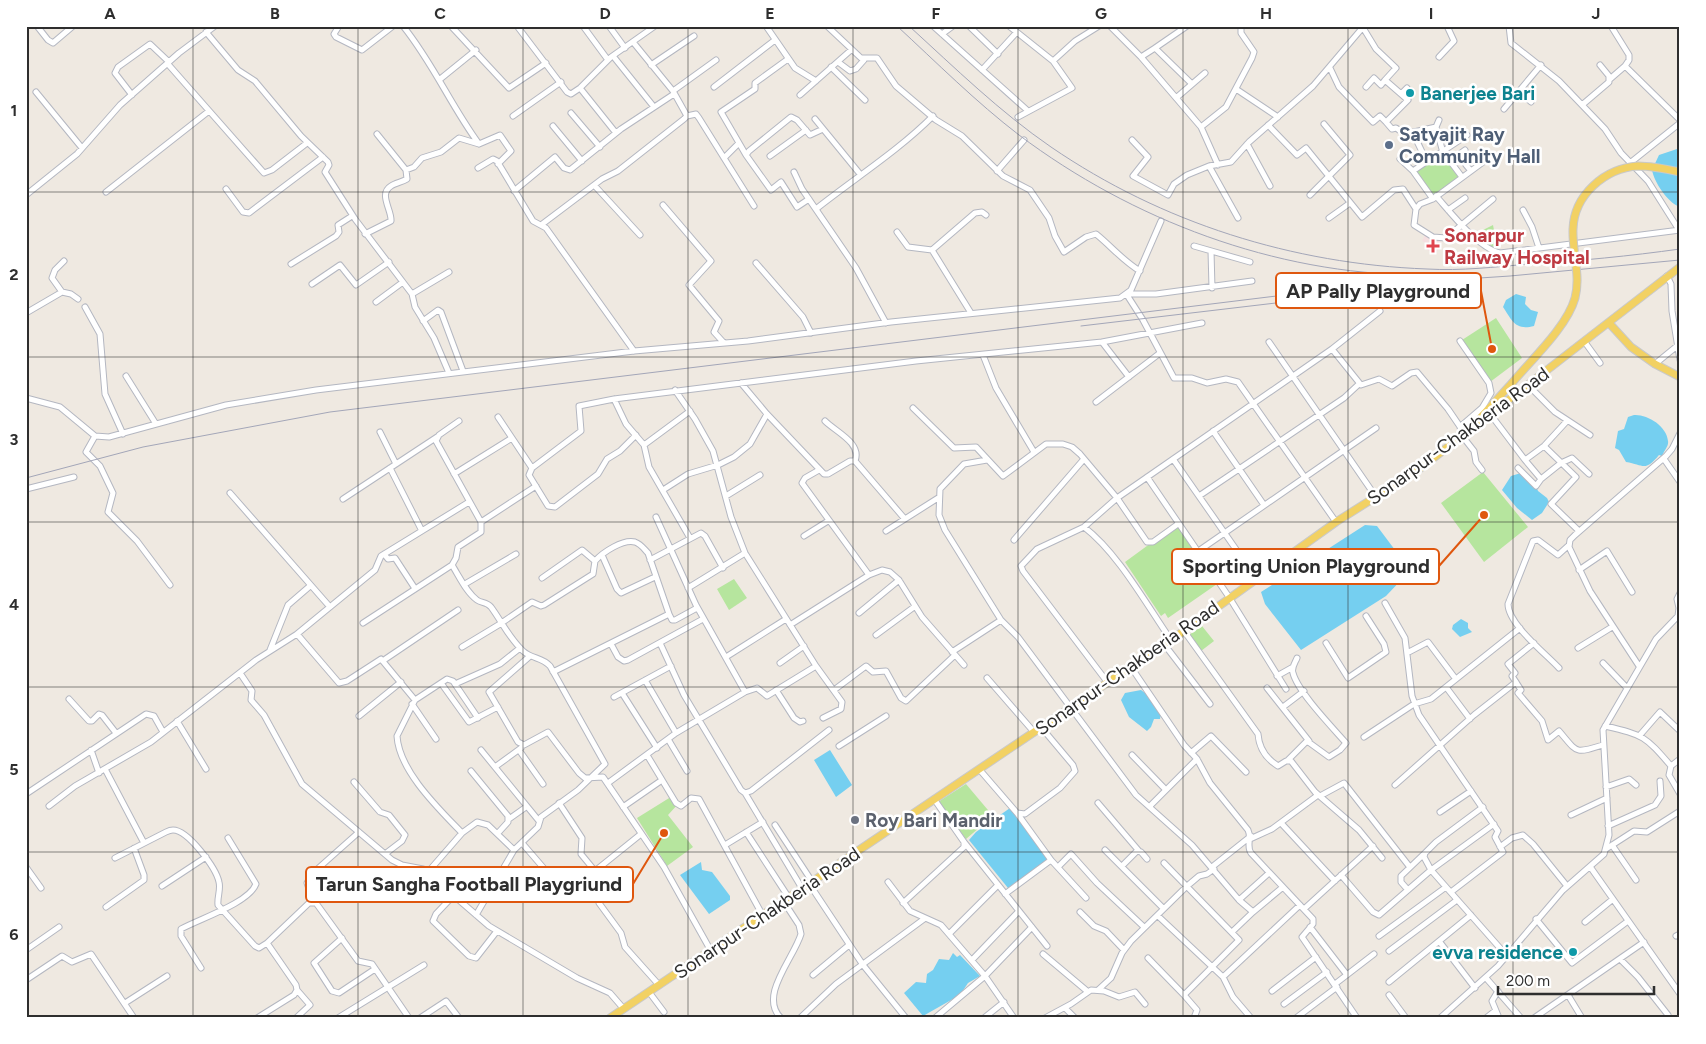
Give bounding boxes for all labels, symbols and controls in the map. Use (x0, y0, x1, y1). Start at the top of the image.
text: A (104, 4, 116, 23)
text: B (270, 4, 280, 23)
text: C (434, 4, 446, 23)
text: D (599, 4, 611, 23)
text: E (765, 4, 775, 23)
text: F (932, 4, 941, 23)
text: G (1095, 4, 1107, 23)
text: H (1260, 4, 1272, 23)
text: I (1429, 4, 1433, 23)
text: J (1592, 4, 1600, 23)
place label: Banerjee Bari (1420, 82, 1535, 105)
marker: Banerjee Bari (1404, 87, 1416, 99)
text: 1 (11, 101, 17, 120)
place label: Satyajit Ray Community Hall (1399, 123, 1540, 168)
marker: Satyajit Ray Community Hall (1383, 139, 1395, 151)
place label: Sonarpur Railway Hospital (1444, 224, 1590, 269)
marker: Sonarpur Railway Hospital (1426, 239, 1440, 253)
text: 2 (9, 265, 19, 284)
callout: AP Pally Playground (1276, 273, 1481, 308)
text: AP Pally Playground (1286, 279, 1470, 303)
street label: Sonarpur-Chakberia Road (1363, 362, 1553, 510)
text: 3 (10, 430, 19, 449)
callout: Sporting Union Playground (1172, 549, 1439, 584)
text: Sporting Union Playground (1182, 554, 1430, 578)
text: 4 (9, 595, 19, 614)
street label: Sonarpur-Chakberia Road (1031, 596, 1223, 740)
text: 5 (9, 760, 19, 779)
place label: Roy Bari Mandir (865, 809, 1003, 832)
marker: Roy Bari Mandir (849, 814, 861, 826)
street label: Sonarpur-Chakberia Road (670, 842, 864, 984)
callout: Tarun Sangha Football Playgriund (306, 867, 633, 902)
text: Tarun Sangha Football Playgriund (316, 872, 622, 896)
text: 6 (9, 925, 19, 944)
place label: evva residence (1432, 941, 1563, 964)
marker: evva residence (1567, 946, 1579, 958)
scale bar (1498, 964, 1655, 996)
text: 200 m (1506, 972, 1550, 990)

